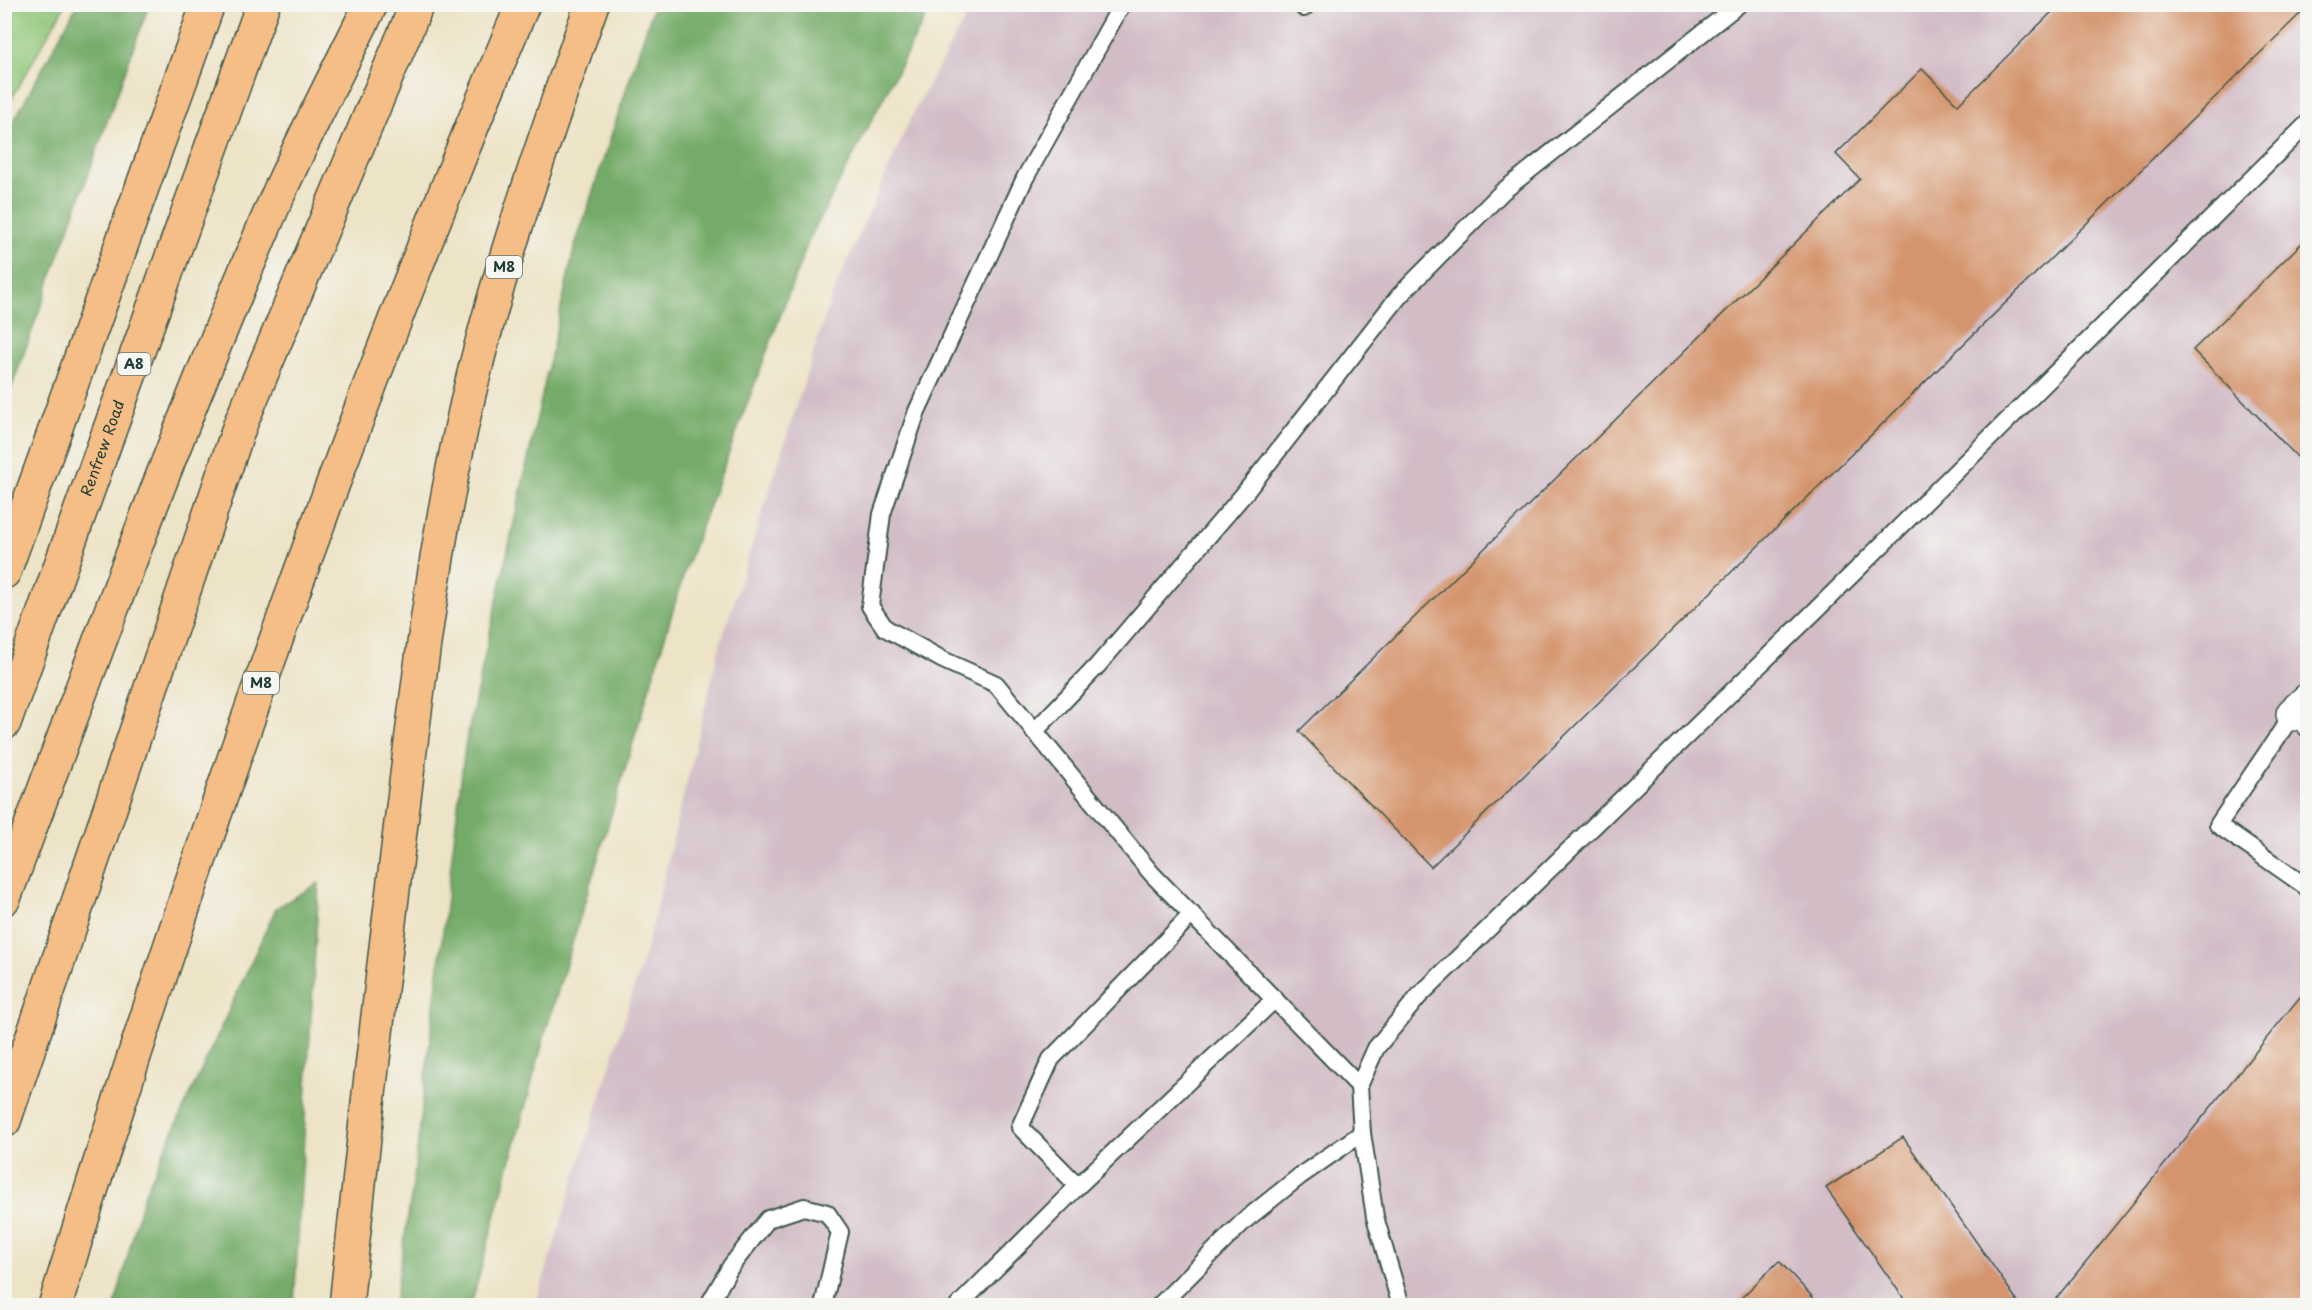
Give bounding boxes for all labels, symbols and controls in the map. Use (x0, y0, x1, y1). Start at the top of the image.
road number: M8 (486, 256, 522, 278)
road number: A8 (118, 353, 150, 375)
street label: Renfrew Road (74, 396, 129, 499)
road number: M8 (243, 672, 279, 694)

